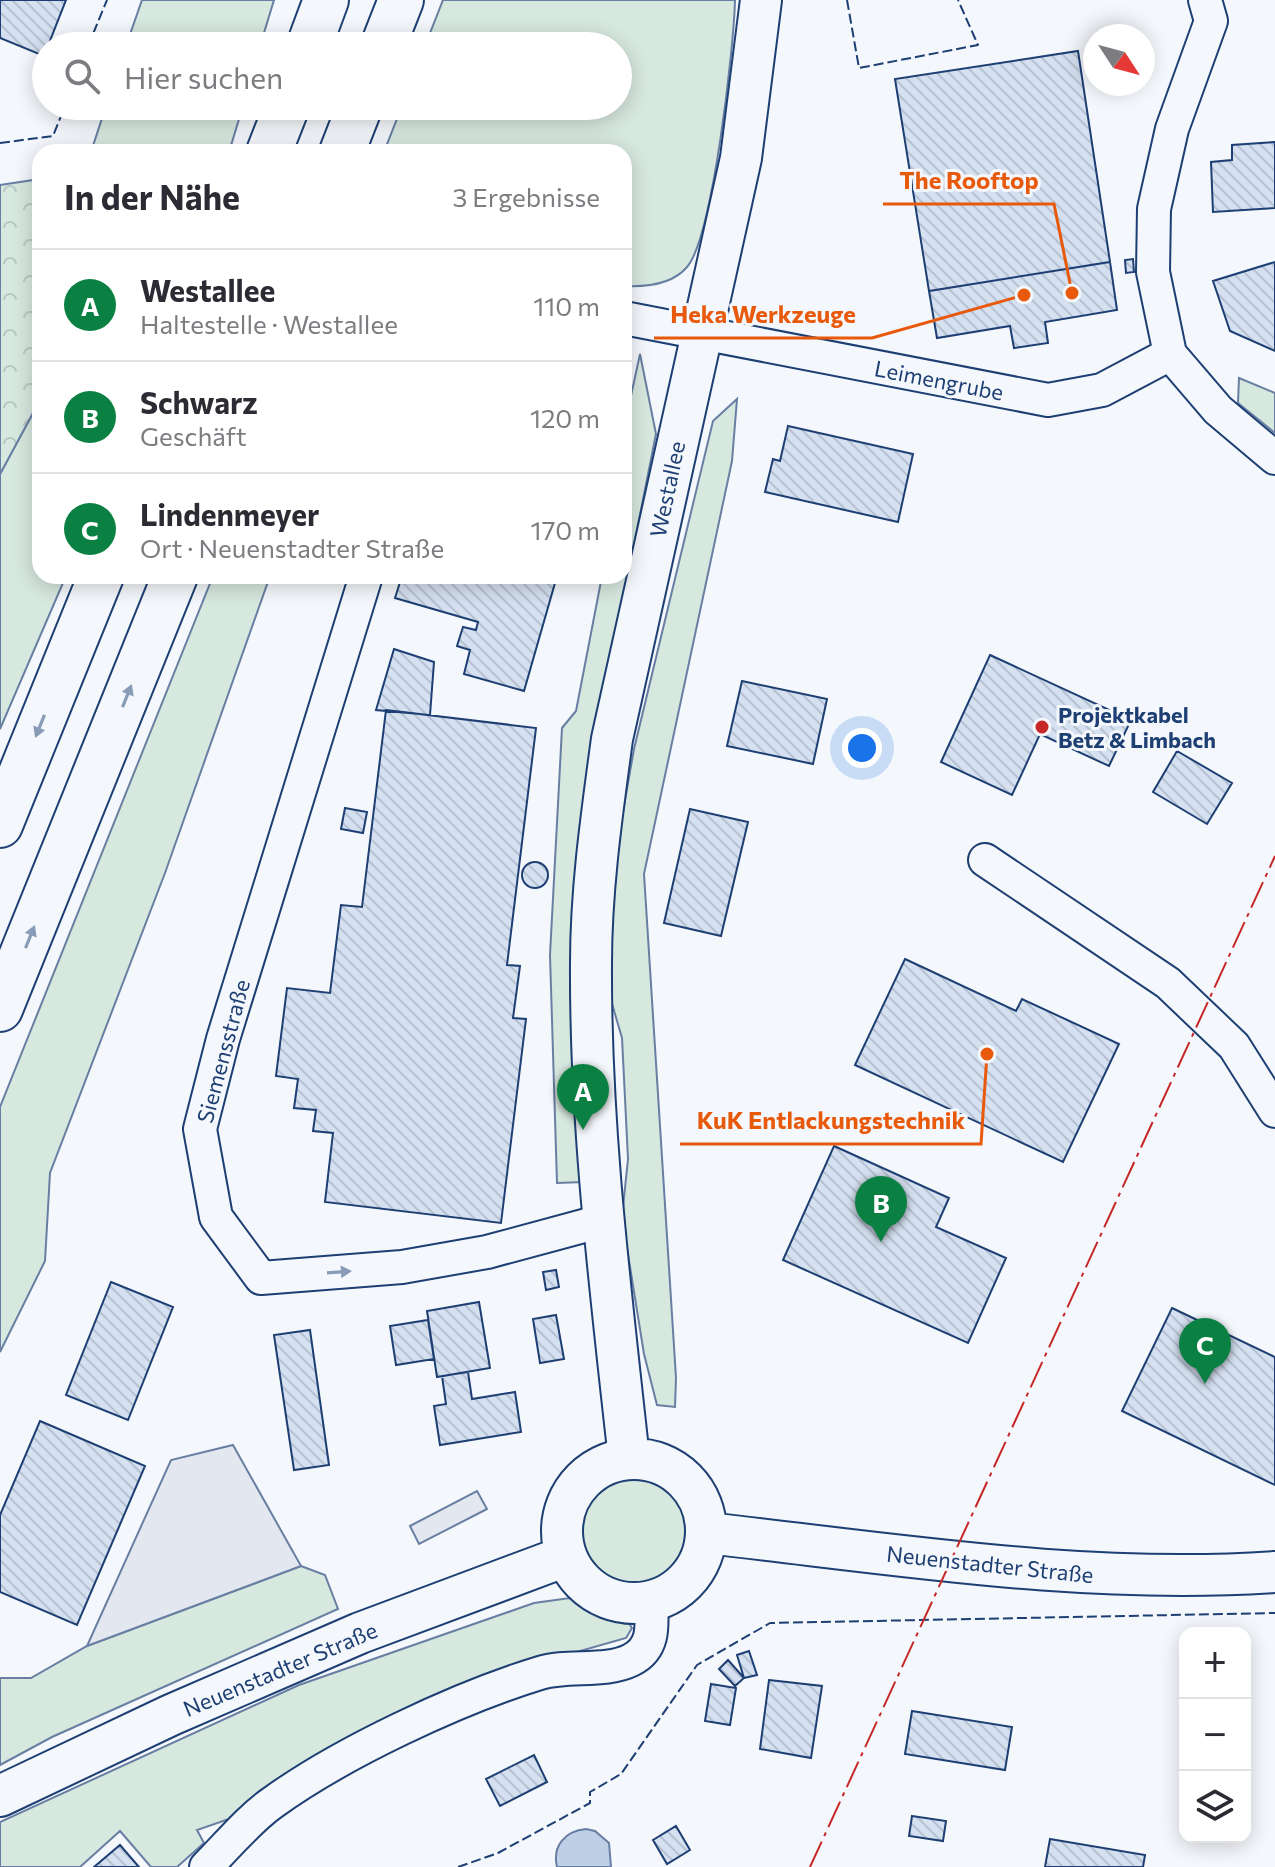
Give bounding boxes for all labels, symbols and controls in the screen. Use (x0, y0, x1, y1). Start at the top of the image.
north arrow (1083, 24, 1155, 96)
search box (32, 32, 632, 120)
icon: search (60, 54, 104, 98)
text: Hier suchen (124, 58, 283, 95)
callout: The Rooftop (883, 156, 1054, 204)
text: The Rooftop (899, 165, 1039, 194)
text: In der Nähe (64, 175, 240, 217)
text: 3 Ergebnisse (453, 181, 600, 212)
text: Westallee (140, 271, 275, 308)
text: A (81, 290, 99, 321)
text: 110 m (533, 290, 600, 321)
callout: Heka Werkzeuge (654, 290, 872, 338)
text: Heka Werkzeuge (670, 299, 856, 328)
text: Haltestelle · Westallee (140, 308, 398, 339)
street label: Leimengrube (872, 354, 1006, 406)
text: Schwarz (140, 383, 258, 420)
text: B (81, 402, 99, 433)
text: 120 m (530, 402, 600, 433)
text: Geschäft (140, 420, 247, 451)
street label: Westallee (644, 439, 690, 539)
text: Lindenmeyer (140, 495, 319, 532)
text: C (81, 514, 99, 545)
text: 170 m (531, 514, 600, 545)
text: Ort · Neuenstadter Straße (140, 532, 444, 563)
one-way arrow (121, 684, 134, 708)
place label: Projektkabel Betz & Limbach (1058, 701, 1216, 753)
one-way arrow (33, 714, 46, 738)
marker: Projektkabel Betz & Limbach (1033, 718, 1051, 736)
your location (842, 728, 882, 768)
one-way arrow (23, 925, 36, 949)
street label: Siemensstraße (191, 976, 255, 1126)
pin: A (557, 1064, 609, 1130)
callout: KuK Entlackungstechnik (680, 1096, 981, 1144)
text: KuK Entlackungstechnik (697, 1105, 966, 1134)
pin: B (855, 1176, 907, 1242)
one-way arrow (327, 1265, 352, 1278)
pin: C (1179, 1318, 1231, 1384)
street label: Neuenstadter Straße (885, 1540, 1095, 1588)
street label: Neuenstadter Straße (179, 1616, 381, 1722)
map controls (1179, 1627, 1251, 1843)
button: + (1179, 1627, 1251, 1699)
button: − (1179, 1699, 1251, 1771)
button: layers (1179, 1771, 1251, 1843)

